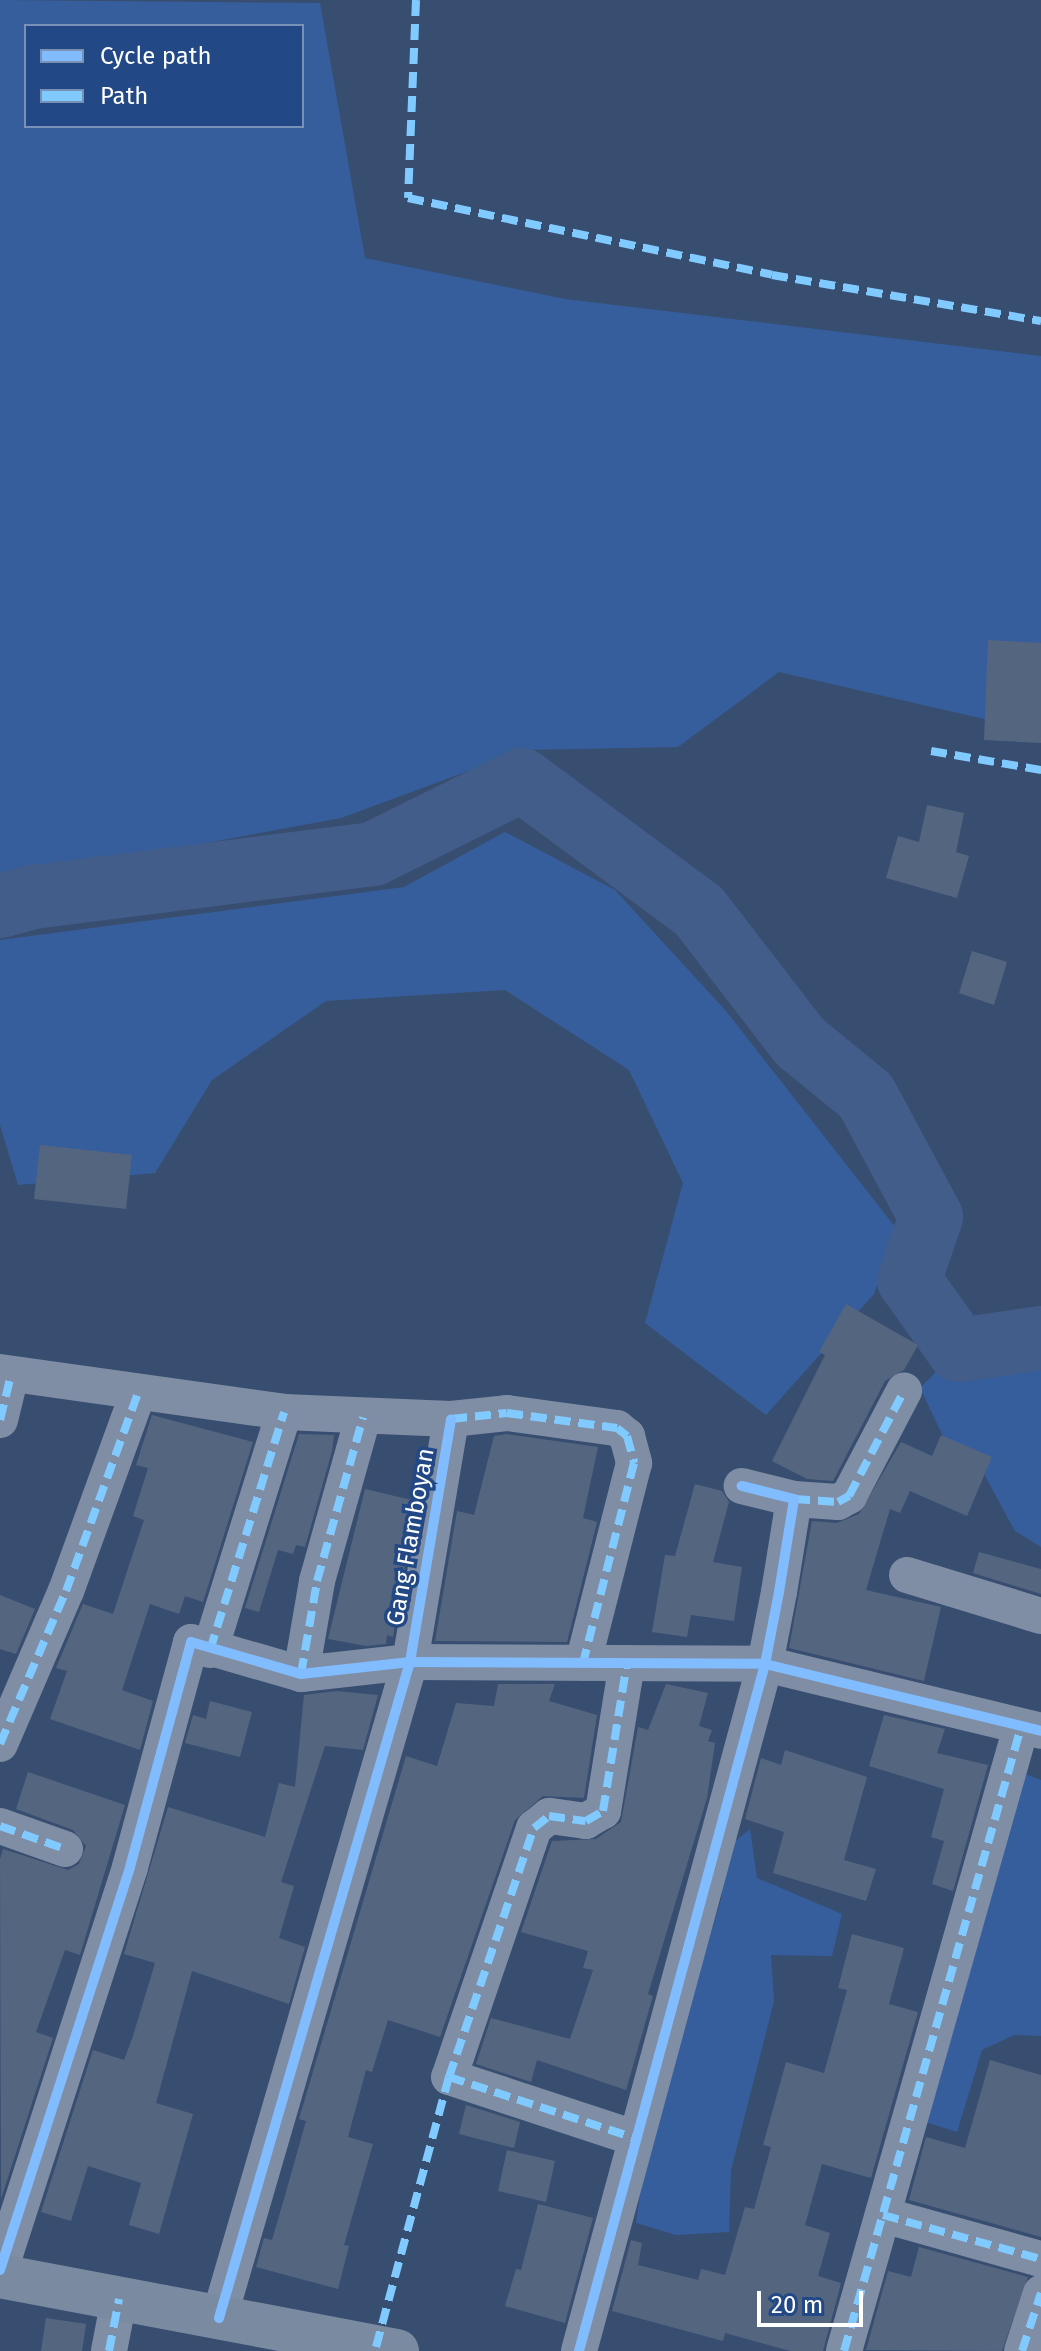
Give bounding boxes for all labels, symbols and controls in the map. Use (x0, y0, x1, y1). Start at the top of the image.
legend (24, 24, 304, 128)
text: Cycle path (100, 42, 212, 70)
text: Path (100, 82, 148, 110)
street label: Gang Flamboyan (381, 1446, 441, 1628)
scale bar (761, 2275, 867, 2325)
text: 20 m (771, 2291, 823, 2319)

